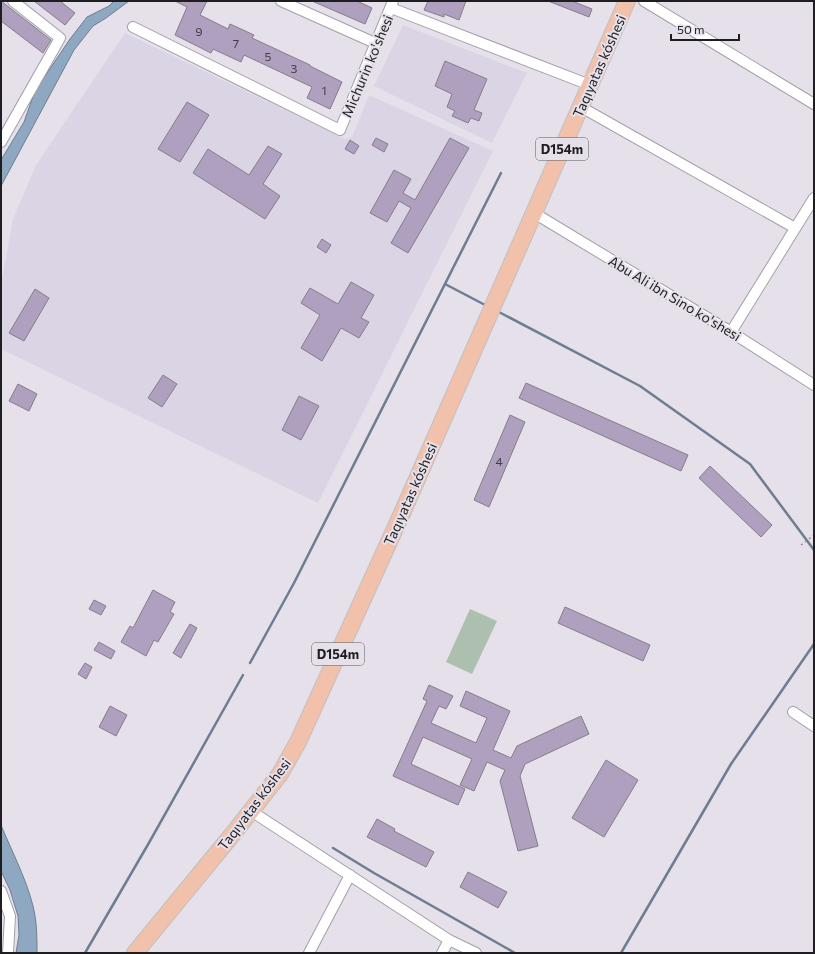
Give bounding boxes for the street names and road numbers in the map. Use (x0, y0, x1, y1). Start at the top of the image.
street label: Michurin ko'shesi (338, 12, 396, 120)
street label: Taqıyatas kóshesi (569, 12, 629, 120)
road number: D154m (536, 138, 588, 160)
street label: Abu Ali ibn Sino ko'shesi (606, 252, 744, 344)
street label: Taqıyatas kóshesi (380, 440, 440, 548)
road number: D154m (312, 643, 364, 665)
street label: Taqıyatas kóshesi (214, 755, 294, 853)

